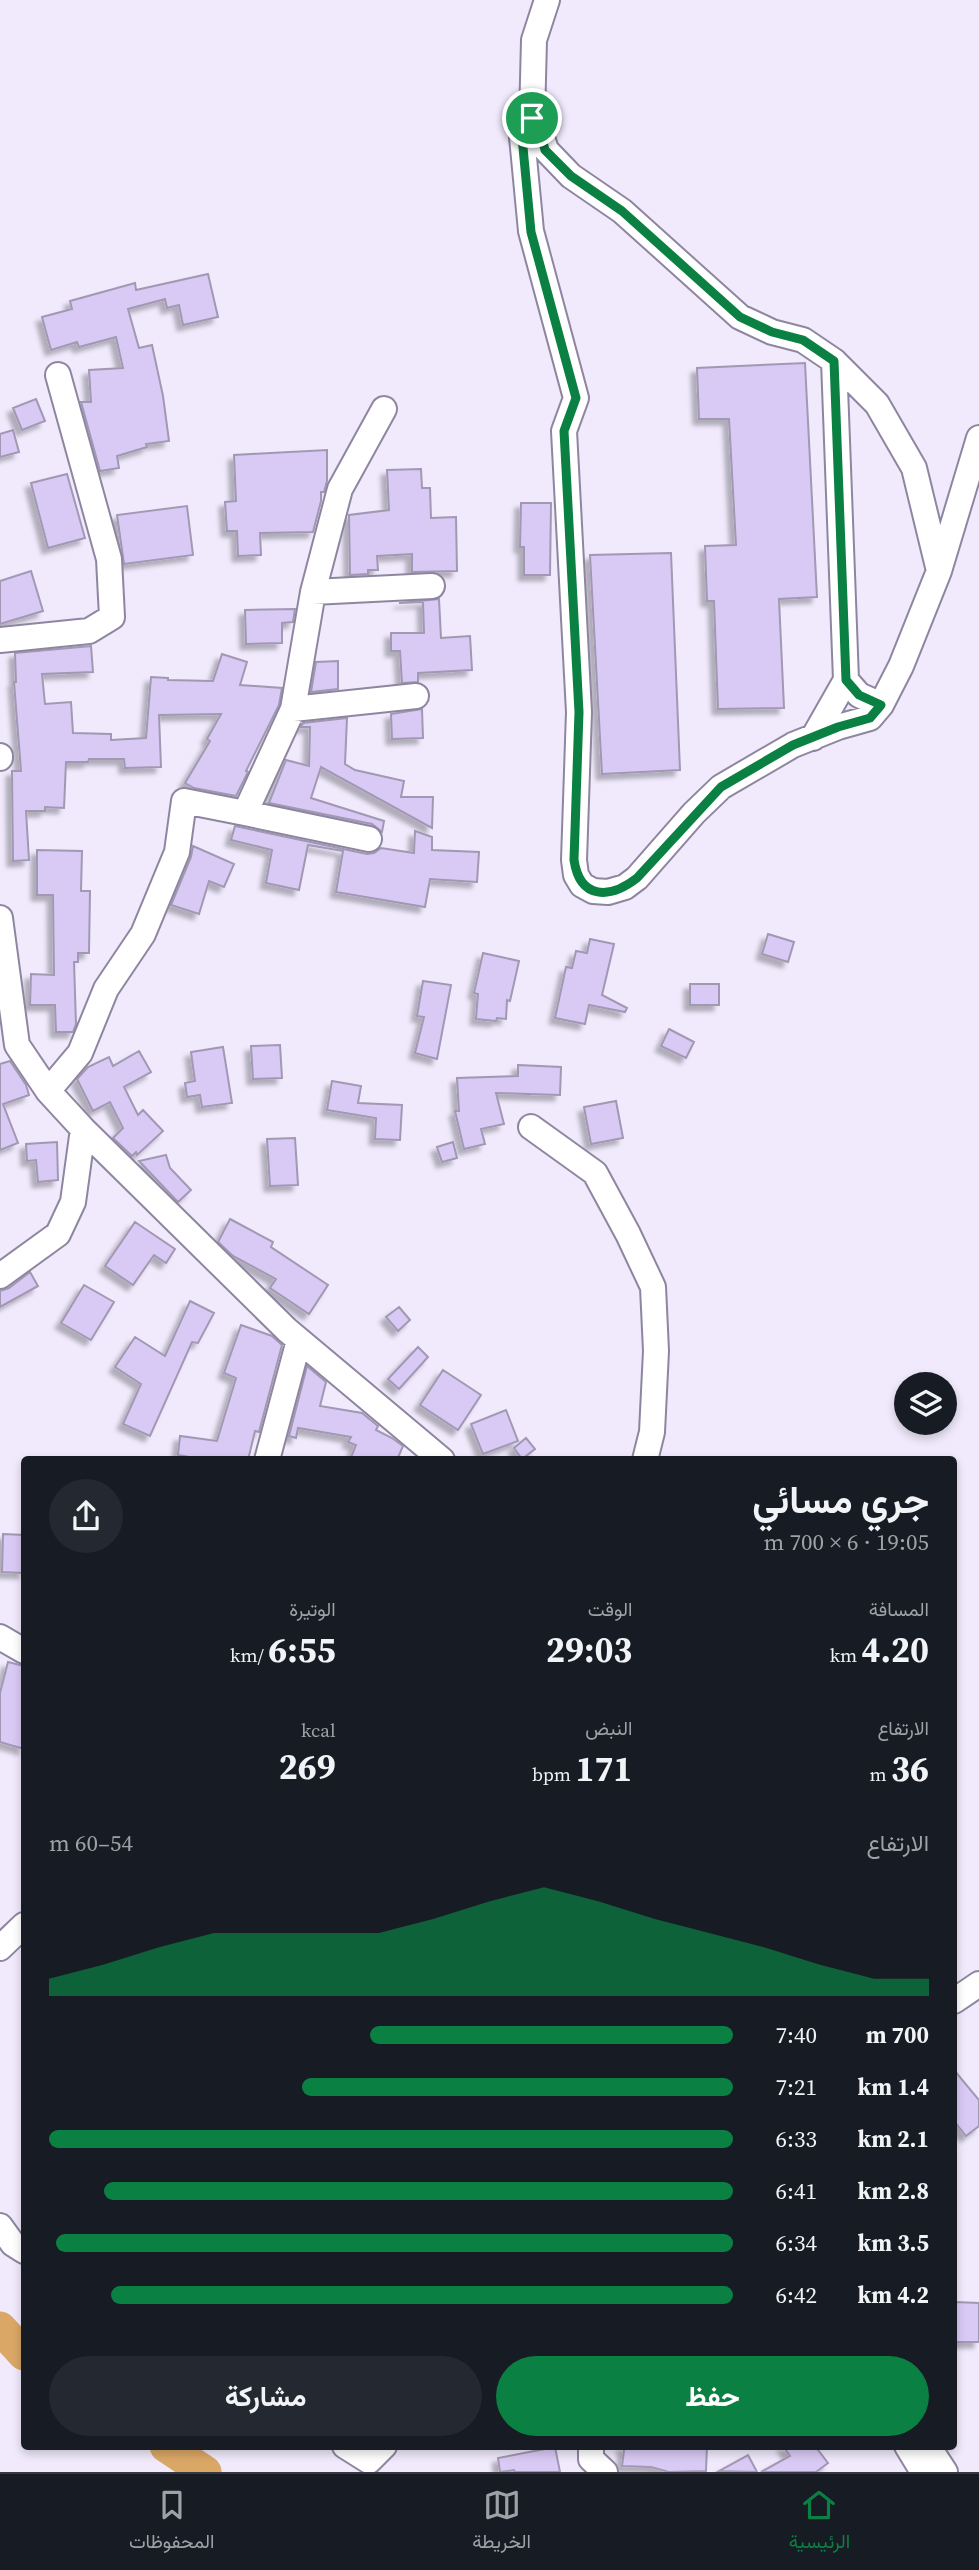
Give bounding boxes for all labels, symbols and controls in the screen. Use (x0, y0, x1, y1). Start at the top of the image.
pin (502, 88, 562, 148)
icon: arrive (513, 99, 551, 137)
map controls (894, 1372, 957, 1435)
button: layers (894, 1372, 957, 1435)
text: جري مسائي (752, 1474, 929, 1526)
button: share (49, 1479, 123, 1553)
text: 19:05 · 6 × 700 m (763, 1526, 929, 1558)
text: الوتيرة (289, 1596, 336, 1622)
text: الوقت (588, 1596, 632, 1622)
text: المسافة (869, 1596, 929, 1622)
text: 6:55 (268, 1626, 336, 1674)
text: 29:03 (546, 1626, 632, 1674)
text: 4.20 (862, 1626, 929, 1674)
text: /km (230, 1642, 268, 1668)
text: km (830, 1642, 862, 1668)
text: النبض (585, 1715, 632, 1741)
text: الارتفاع (877, 1715, 929, 1741)
text: kcal (301, 1717, 336, 1743)
text: 269 (279, 1743, 336, 1791)
text: 171 (575, 1745, 632, 1793)
text: 36 (891, 1745, 929, 1793)
text: bpm (532, 1761, 575, 1787)
text: m (869, 1761, 891, 1787)
text: 54–60 m (49, 1827, 133, 1859)
text: الارتفاع (867, 1827, 929, 1859)
text: 7:40 (776, 2019, 817, 2051)
text: 700 m (866, 2019, 929, 2051)
text: 7:21 (776, 2071, 817, 2103)
text: 1.4 km (858, 2071, 929, 2103)
text: 6:33 (776, 2123, 817, 2155)
text: 2.1 km (858, 2123, 929, 2155)
text: 6:41 (776, 2175, 817, 2207)
text: 2.8 km (858, 2175, 929, 2207)
text: 6:34 (776, 2227, 817, 2259)
text: 3.5 km (858, 2227, 929, 2259)
text: 6:42 (776, 2279, 817, 2311)
text: 4.2 km (858, 2279, 929, 2311)
button: مشاركة (49, 2356, 482, 2436)
button: حفظ (496, 2356, 929, 2436)
tab: المحفوظات (129, 2486, 214, 2558)
tab: الخريطة (472, 2486, 531, 2558)
tab: الرئيسية (789, 2486, 850, 2558)

